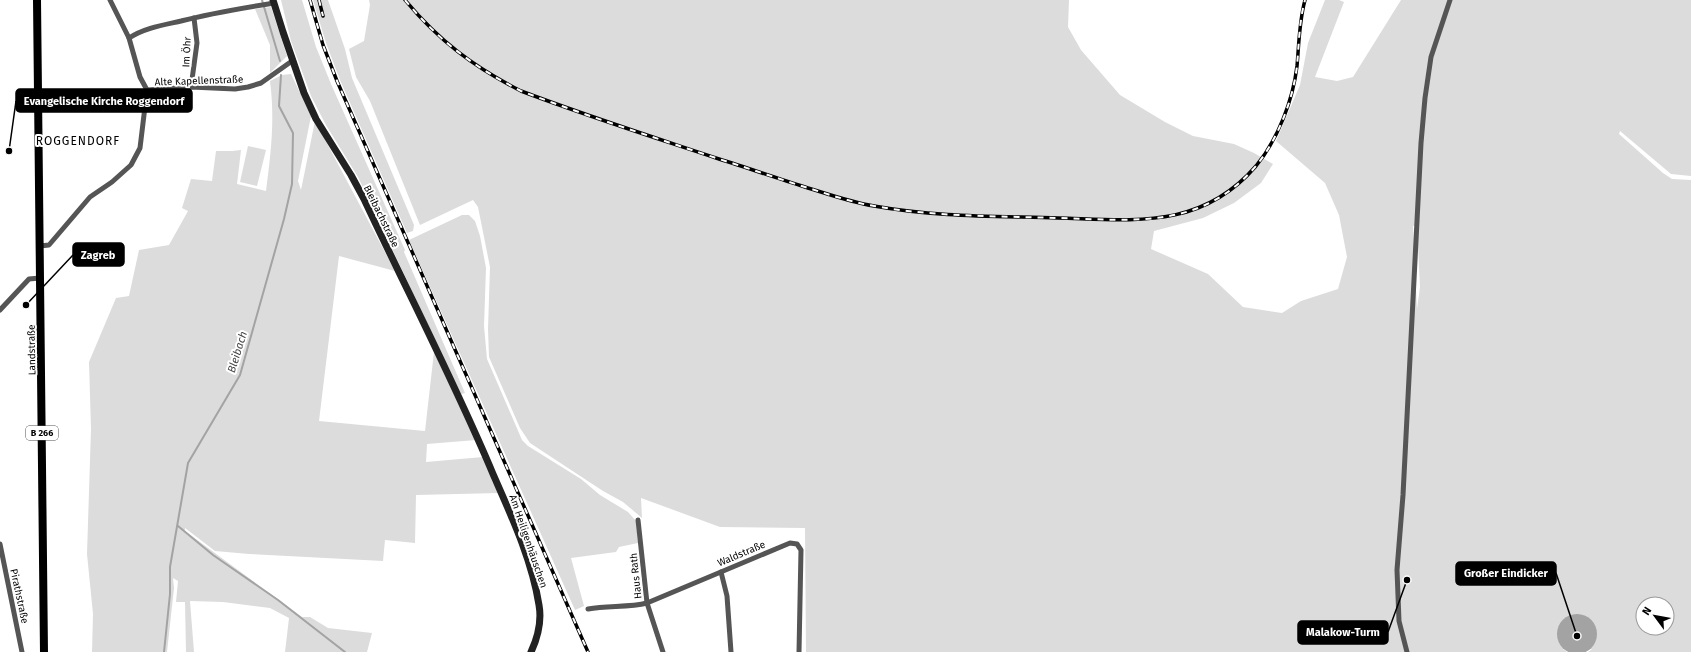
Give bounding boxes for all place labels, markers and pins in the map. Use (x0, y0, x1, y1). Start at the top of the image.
callout: Evangelische Kirche Roggendorf (16, 89, 192, 112)
callout: Zagreb (73, 243, 124, 266)
callout: Großer Eindicker (1456, 562, 1556, 585)
callout: Malakow-Turm (1298, 621, 1388, 644)

